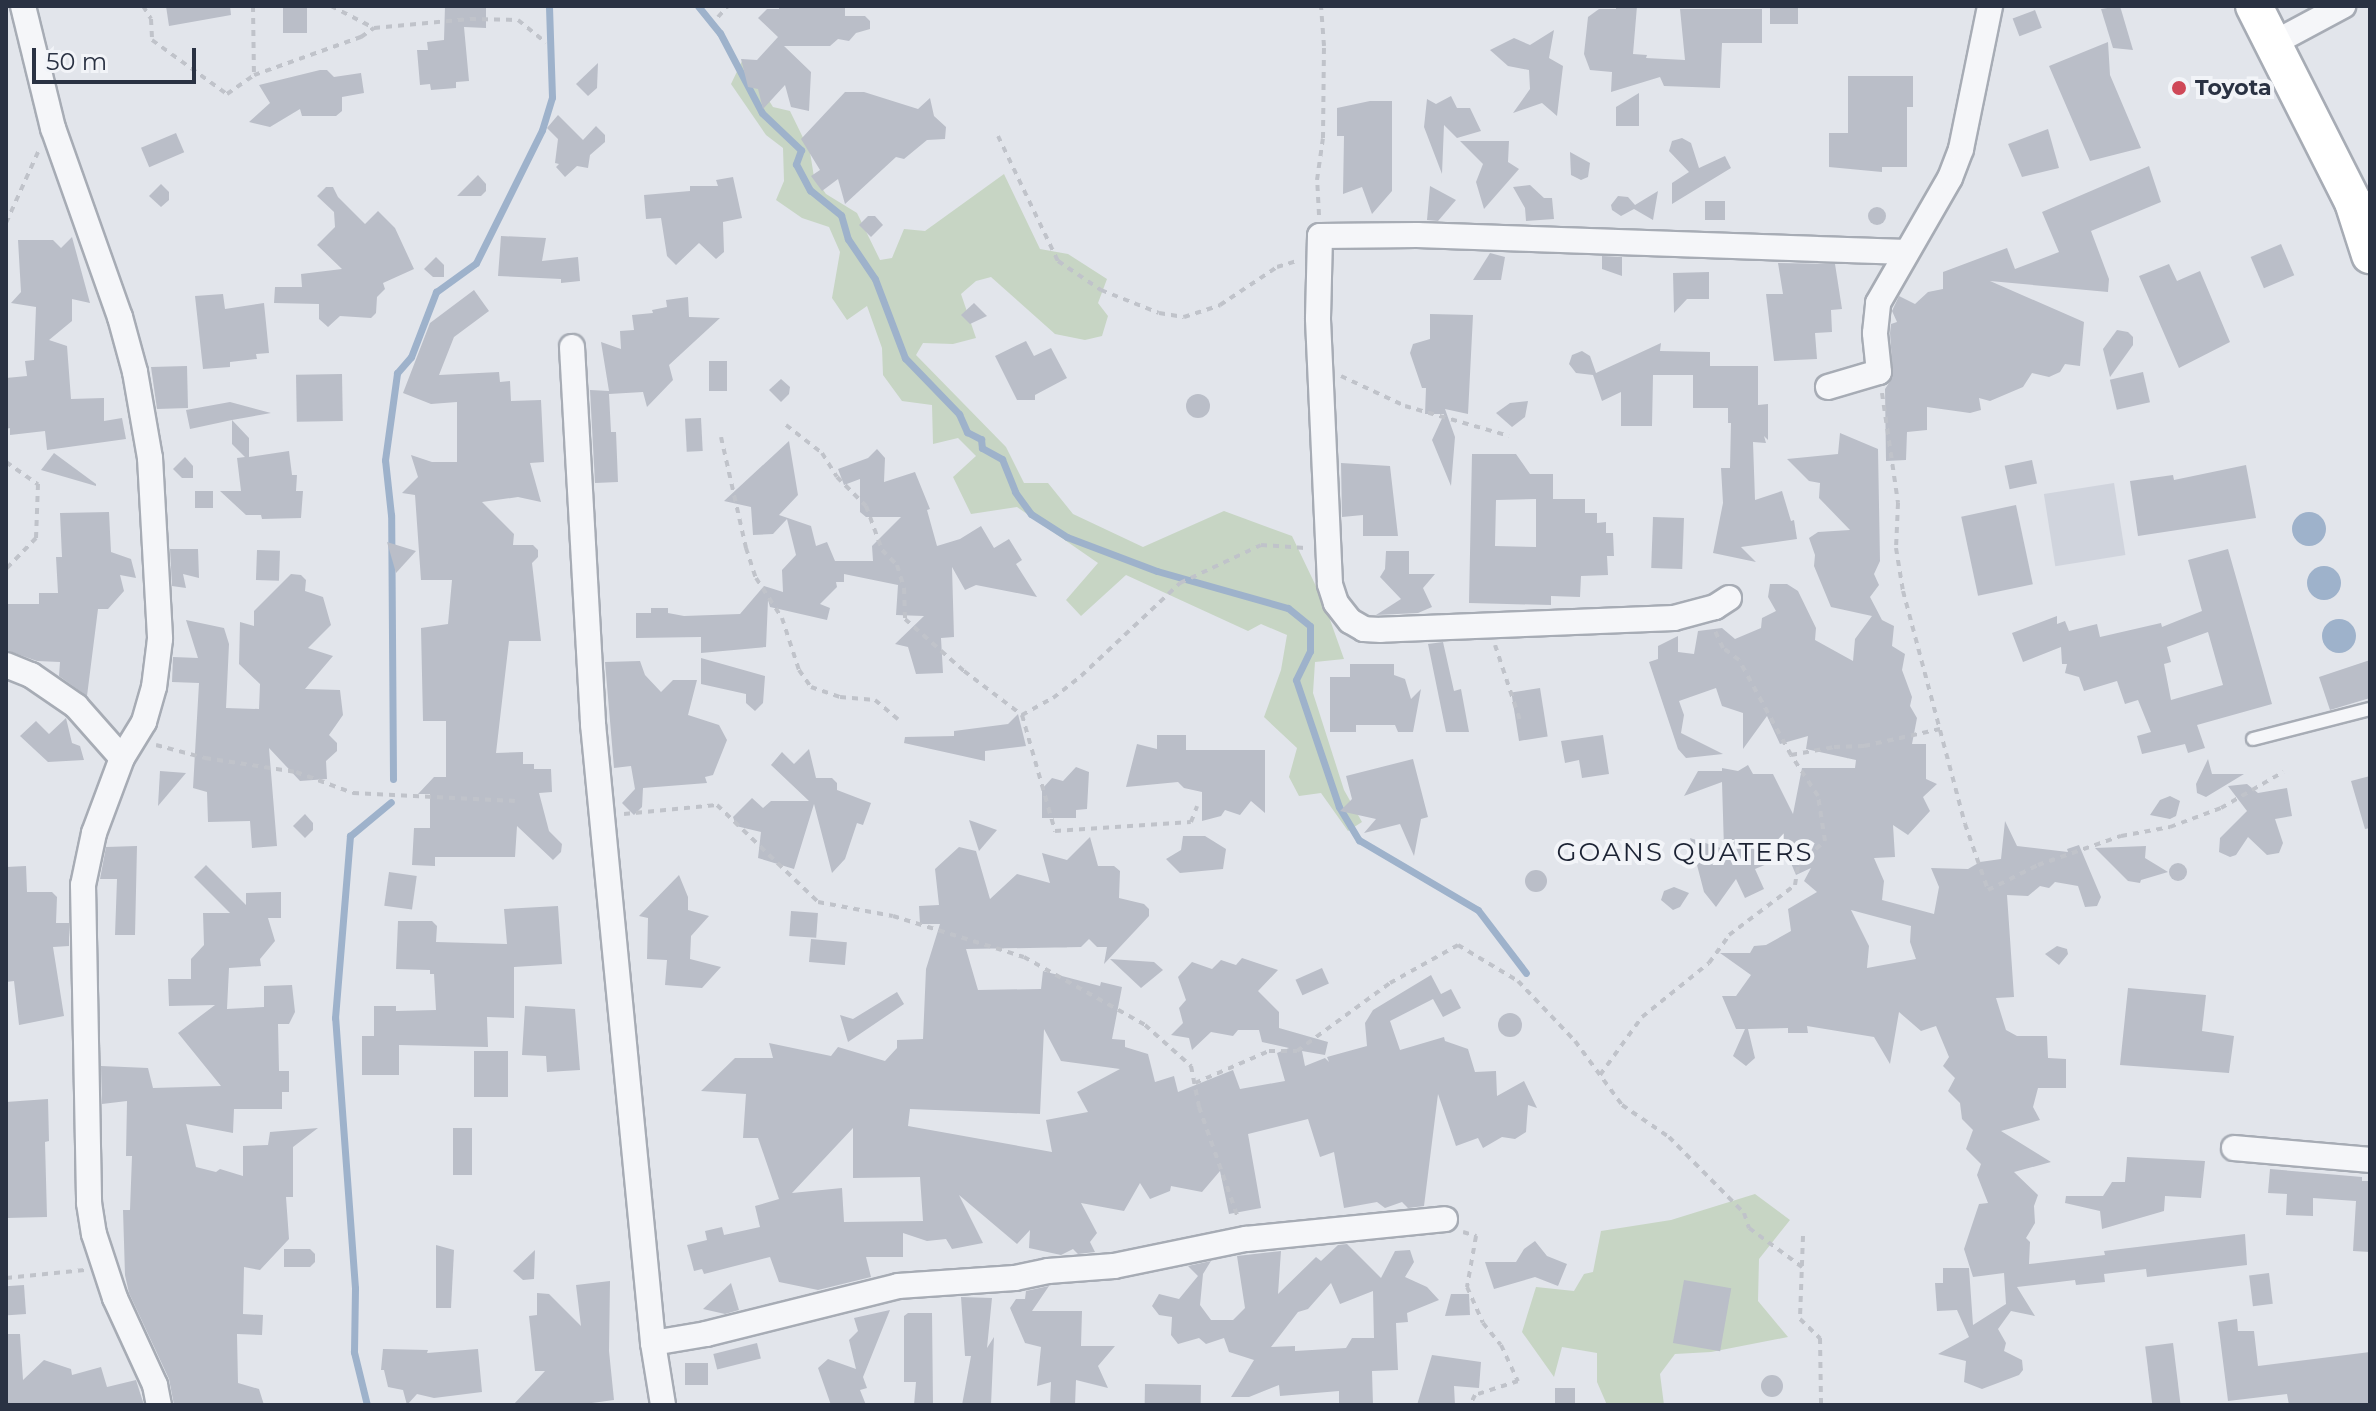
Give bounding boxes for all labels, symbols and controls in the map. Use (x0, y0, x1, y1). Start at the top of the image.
scale bar (36, 32, 200, 82)
text: 50 m (46, 47, 107, 76)
place label: Toyota (2195, 75, 2271, 101)
marker: Toyota (2170, 79, 2188, 97)
district label: GOANS QUATERS (1556, 837, 1814, 869)

